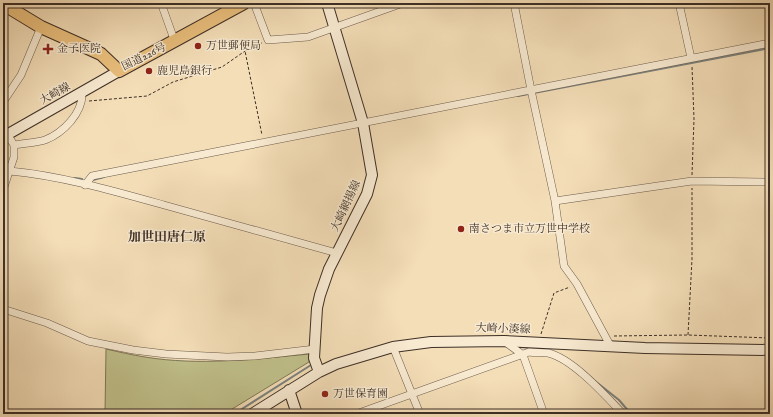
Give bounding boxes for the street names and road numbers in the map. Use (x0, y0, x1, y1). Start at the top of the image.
street label: 国道226号 (119, 40, 169, 74)
street label: 大崎線 (37, 80, 73, 108)
street label: 大崎網揚線 (328, 178, 364, 234)
street label: 大崎小湊線 (475, 321, 531, 337)

